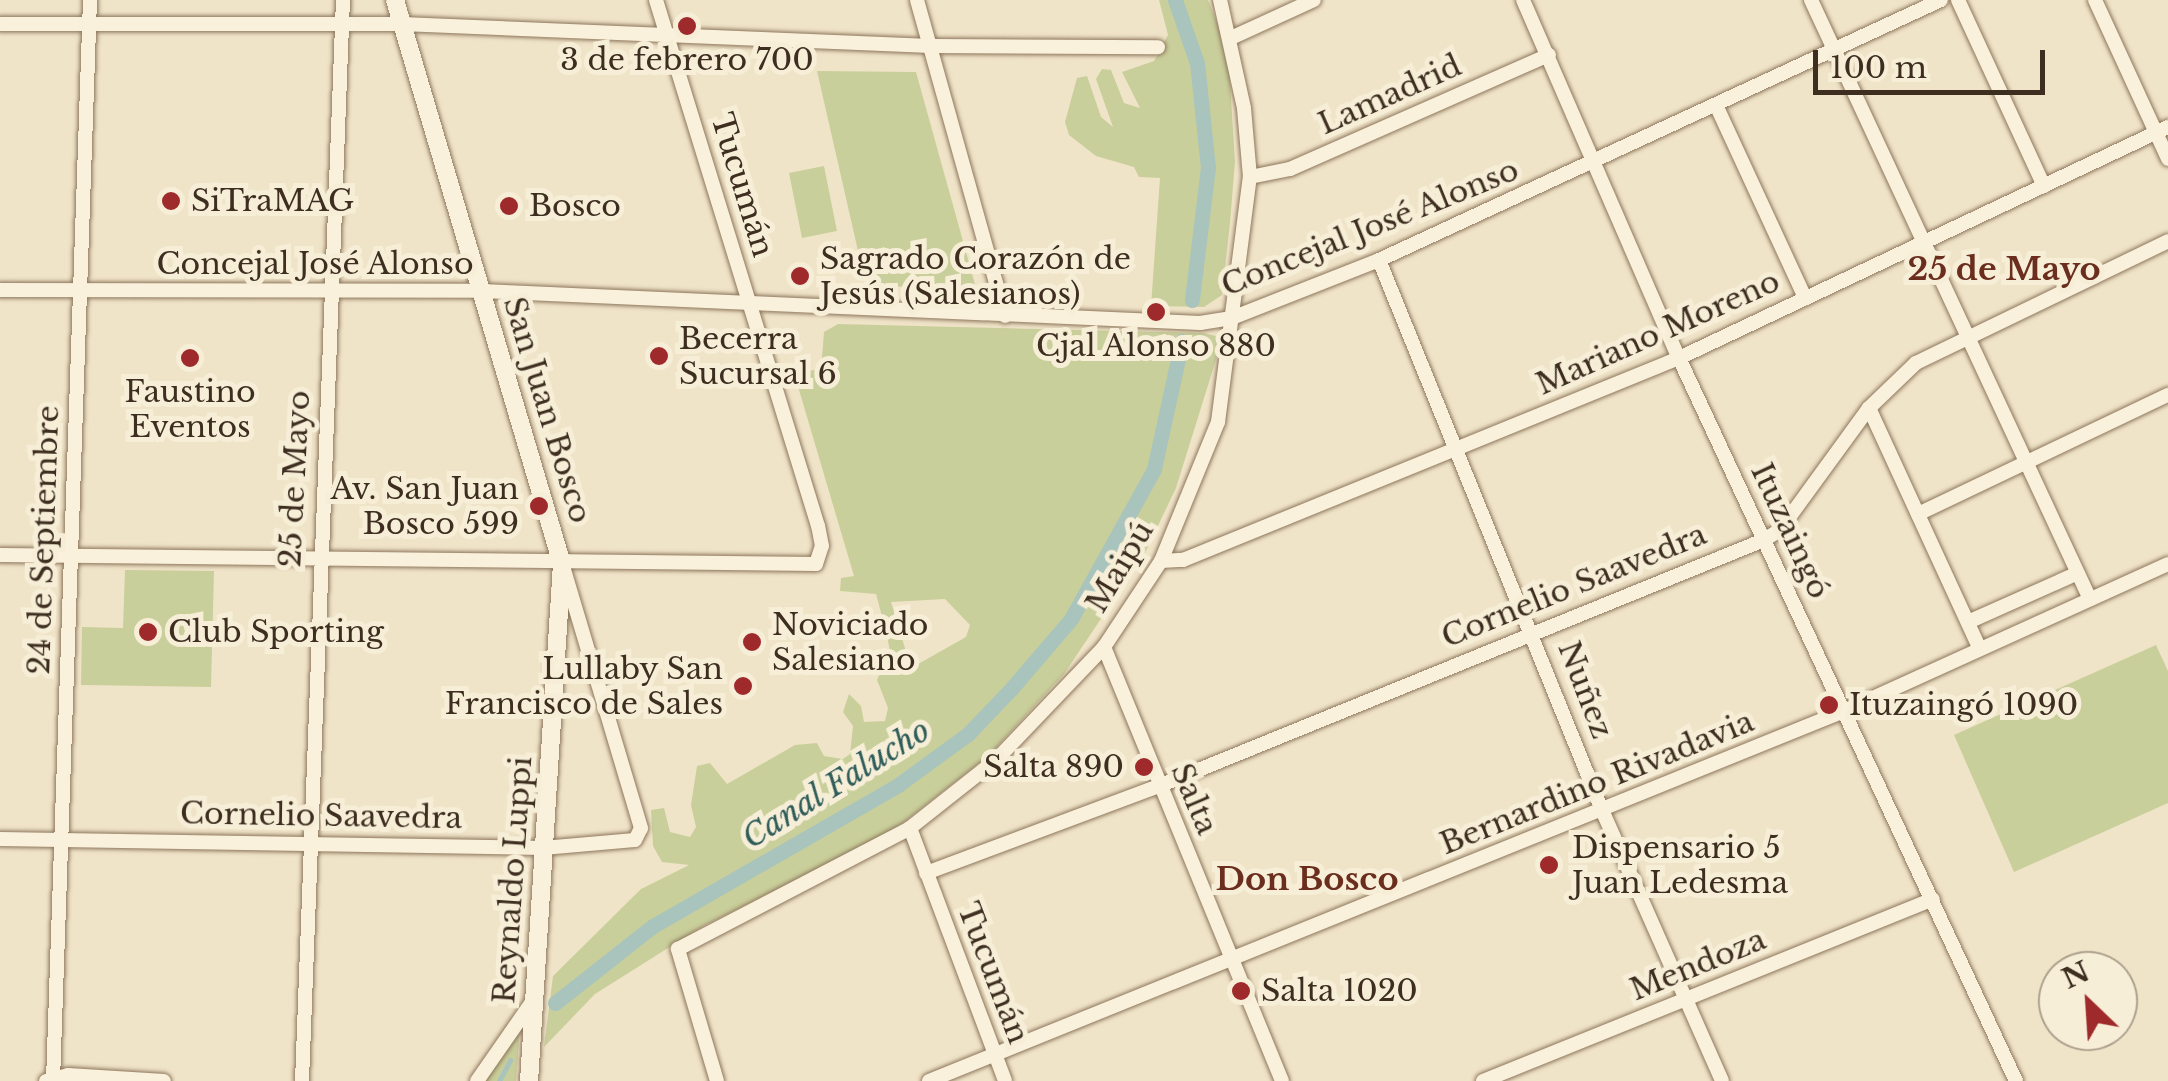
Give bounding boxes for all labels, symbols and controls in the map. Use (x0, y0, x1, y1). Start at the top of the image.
marker: 3 de febrero 700 (676, 15, 698, 37)
scale bar (1818, 30, 2050, 92)
place label: 3 de febrero 700 (560, 42, 814, 78)
street label: Lamadrid (1313, 48, 1467, 142)
text: 100 m (1830, 49, 1927, 86)
street label: Tucumán (703, 109, 781, 261)
street label: Concejal José Alonso (1216, 152, 1524, 304)
place label: SiTraMAG (191, 183, 354, 219)
place label: Bosco (529, 188, 621, 224)
marker: SiTraMAG (160, 190, 182, 212)
marker: Bosco (498, 195, 520, 217)
place label: Sagrado Corazón de Jesús (Salesianos) (820, 241, 1131, 312)
street label: Concejal José Alonso (156, 246, 474, 282)
district label: 25 de Mayo (1907, 250, 2101, 288)
street label: Mariano Moreno (1531, 263, 1785, 403)
marker: Sagrado Corazón de Jesús (Salesianos) (789, 265, 811, 287)
street label: San Juan Bosco (496, 293, 598, 527)
marker: Cjal Alonso 880 (1145, 301, 1167, 323)
place label: Becerra Sucursal 6 (679, 321, 837, 392)
place label: Cjal Alonso 880 (1036, 328, 1276, 364)
marker: Becerra Sucursal 6 (648, 345, 670, 367)
marker: Faustino Eventos (179, 347, 201, 369)
place label: Faustino Eventos (124, 374, 256, 444)
street label: 25 de Mayo (272, 390, 318, 568)
street label: 24 de Septiembre (21, 405, 67, 675)
street label: Ituzaingó (1743, 458, 1837, 604)
place label: Av. San Juan Bosco 599 (331, 471, 519, 542)
marker: Av. San Juan Bosco 599 (528, 495, 550, 517)
street label: Maipú (1079, 515, 1161, 619)
street label: Cornelio Saavedra (1436, 516, 1712, 656)
place label: Noviciado Salesiano (772, 607, 928, 678)
place label: Club Sporting (168, 614, 384, 650)
marker: Club Sporting (137, 621, 159, 643)
marker: Noviciado Salesiano (741, 631, 763, 653)
street label: Nuñez (1550, 636, 1620, 744)
place label: Lullaby San Francisco de Sales (445, 651, 723, 722)
marker: Lullaby San Francisco de Sales (732, 675, 754, 697)
place label: Ituzaingó 1090 (1849, 687, 2078, 723)
marker: Ituzaingó 1090 (1818, 694, 1840, 716)
street label: Bernardino Rivadavia (1435, 704, 1759, 862)
water label: Canal Falucho (735, 711, 937, 857)
place label: Salta 890 (983, 749, 1124, 785)
street label: Reynaldo Luppi (486, 755, 540, 1005)
marker: Salta 890 (1133, 756, 1155, 778)
street label: Salta (1163, 758, 1225, 840)
street label: Cornelio Saavedra (180, 796, 462, 836)
place label: Dispensario 5 Juan Ledesma (1572, 830, 1788, 900)
marker: Dispensario 5 Juan Ledesma (1536, 852, 1562, 878)
district label: Don Bosco (1215, 860, 1399, 898)
street label: Tucumán (950, 897, 1036, 1049)
street label: Mendoza (1625, 922, 1771, 1008)
north arrow (2038, 951, 2138, 1051)
text: N (2057, 954, 2095, 997)
place label: Salta 1020 (1261, 973, 1418, 1009)
marker: Salta 1020 (1230, 980, 1252, 1002)

